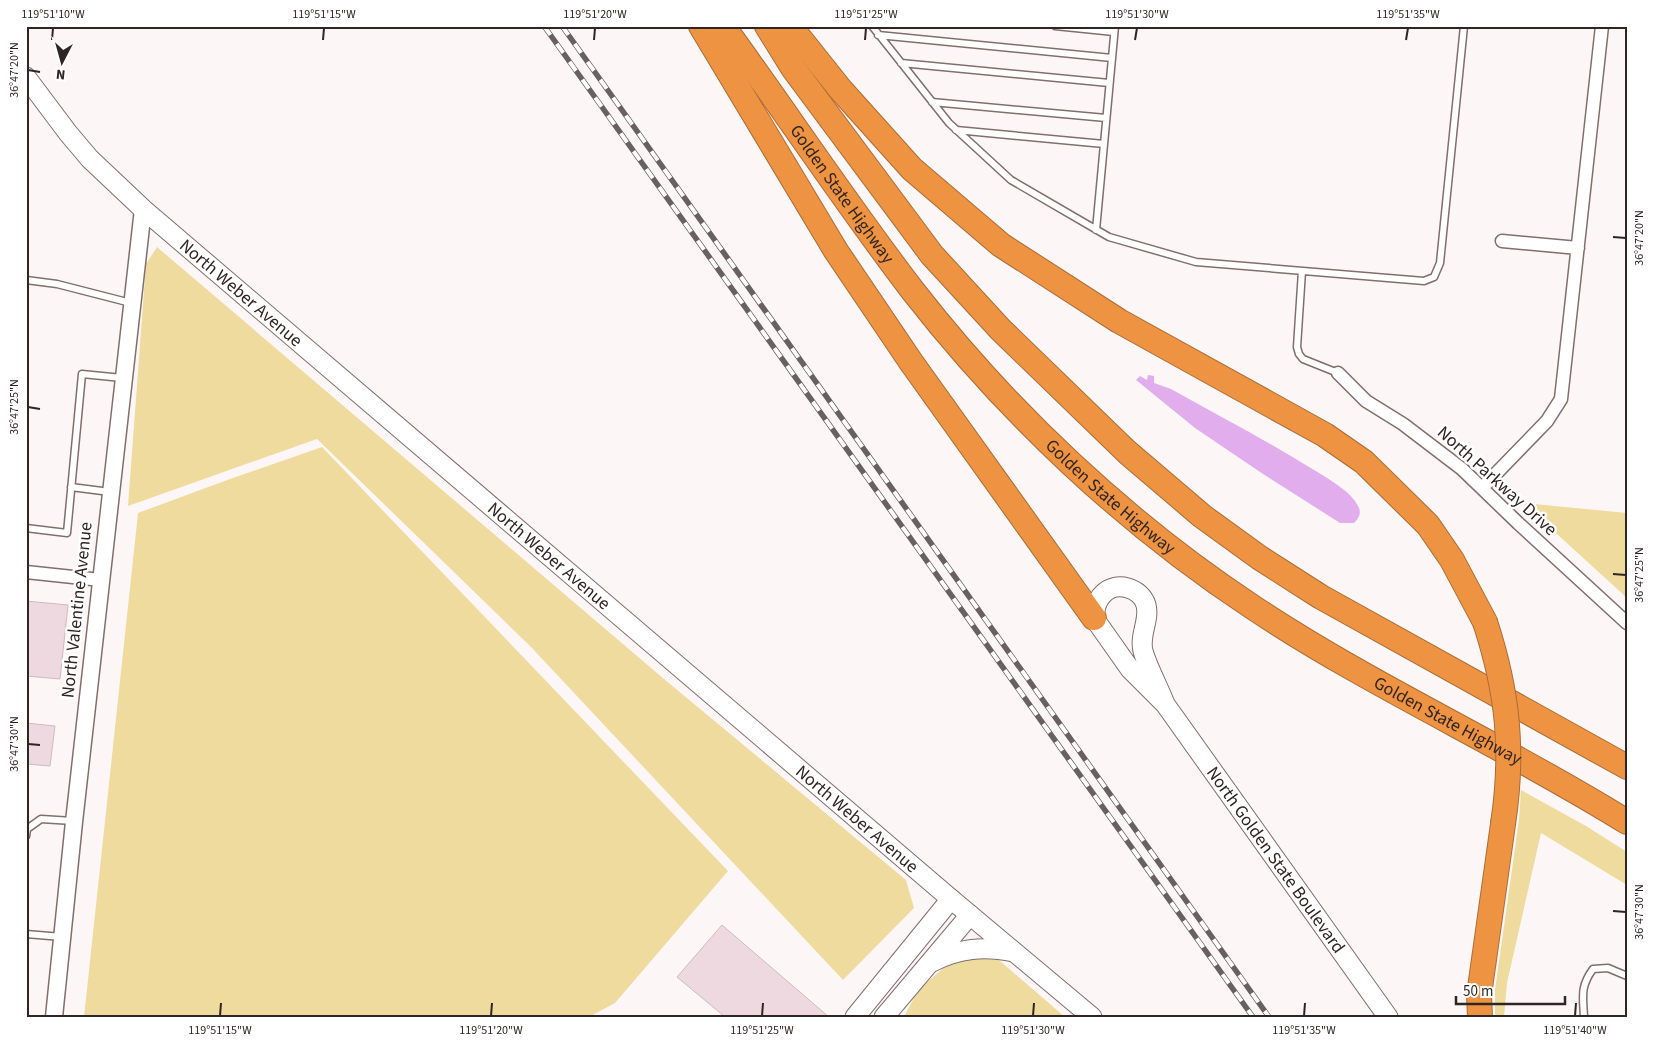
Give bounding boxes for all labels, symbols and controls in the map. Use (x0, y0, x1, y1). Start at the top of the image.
text: 119°51'10"W (21, 6, 85, 23)
text: 119°51'15"W (292, 6, 356, 23)
text: 119°51'20"W (563, 6, 627, 23)
text: 119°51'25"W (834, 6, 898, 23)
text: 119°51'30"W (1105, 6, 1169, 23)
text: 119°51'35"W (1376, 6, 1440, 23)
north arrow (38, 38, 88, 88)
text: 36°47'20"N (6, 42, 23, 98)
text: N (55, 64, 66, 84)
street label: Golden State Highway (784, 119, 901, 269)
text: 36°47'20"N (1631, 210, 1648, 266)
street label: North Weber Avenue (174, 233, 308, 353)
text: 36°47'25"N (6, 379, 23, 435)
street label: North Parkway Drive (1432, 420, 1562, 542)
street label: Golden State Highway (1040, 433, 1182, 561)
street label: North Weber Avenue (482, 496, 616, 616)
street label: North Valentine Avenue (55, 521, 99, 699)
text: 36°47'25"N (1631, 547, 1648, 603)
street label: Golden State Highway (1369, 670, 1527, 771)
text: 36°47'30"N (6, 716, 23, 772)
street label: North Weber Avenue (790, 759, 924, 879)
street label: North Golden State Boulevard (1201, 761, 1351, 958)
text: 36°47'30"N (1631, 884, 1648, 940)
scale bar (1456, 973, 1564, 1005)
text: 50 m (1463, 981, 1493, 1002)
text: 119°51'15"W (188, 1022, 252, 1039)
text: 119°51'20"W (459, 1022, 523, 1039)
text: 119°51'25"W (730, 1022, 794, 1039)
text: 119°51'30"W (1001, 1022, 1065, 1039)
text: 119°51'35"W (1272, 1022, 1336, 1039)
text: 119°51'40"W (1543, 1022, 1607, 1039)

